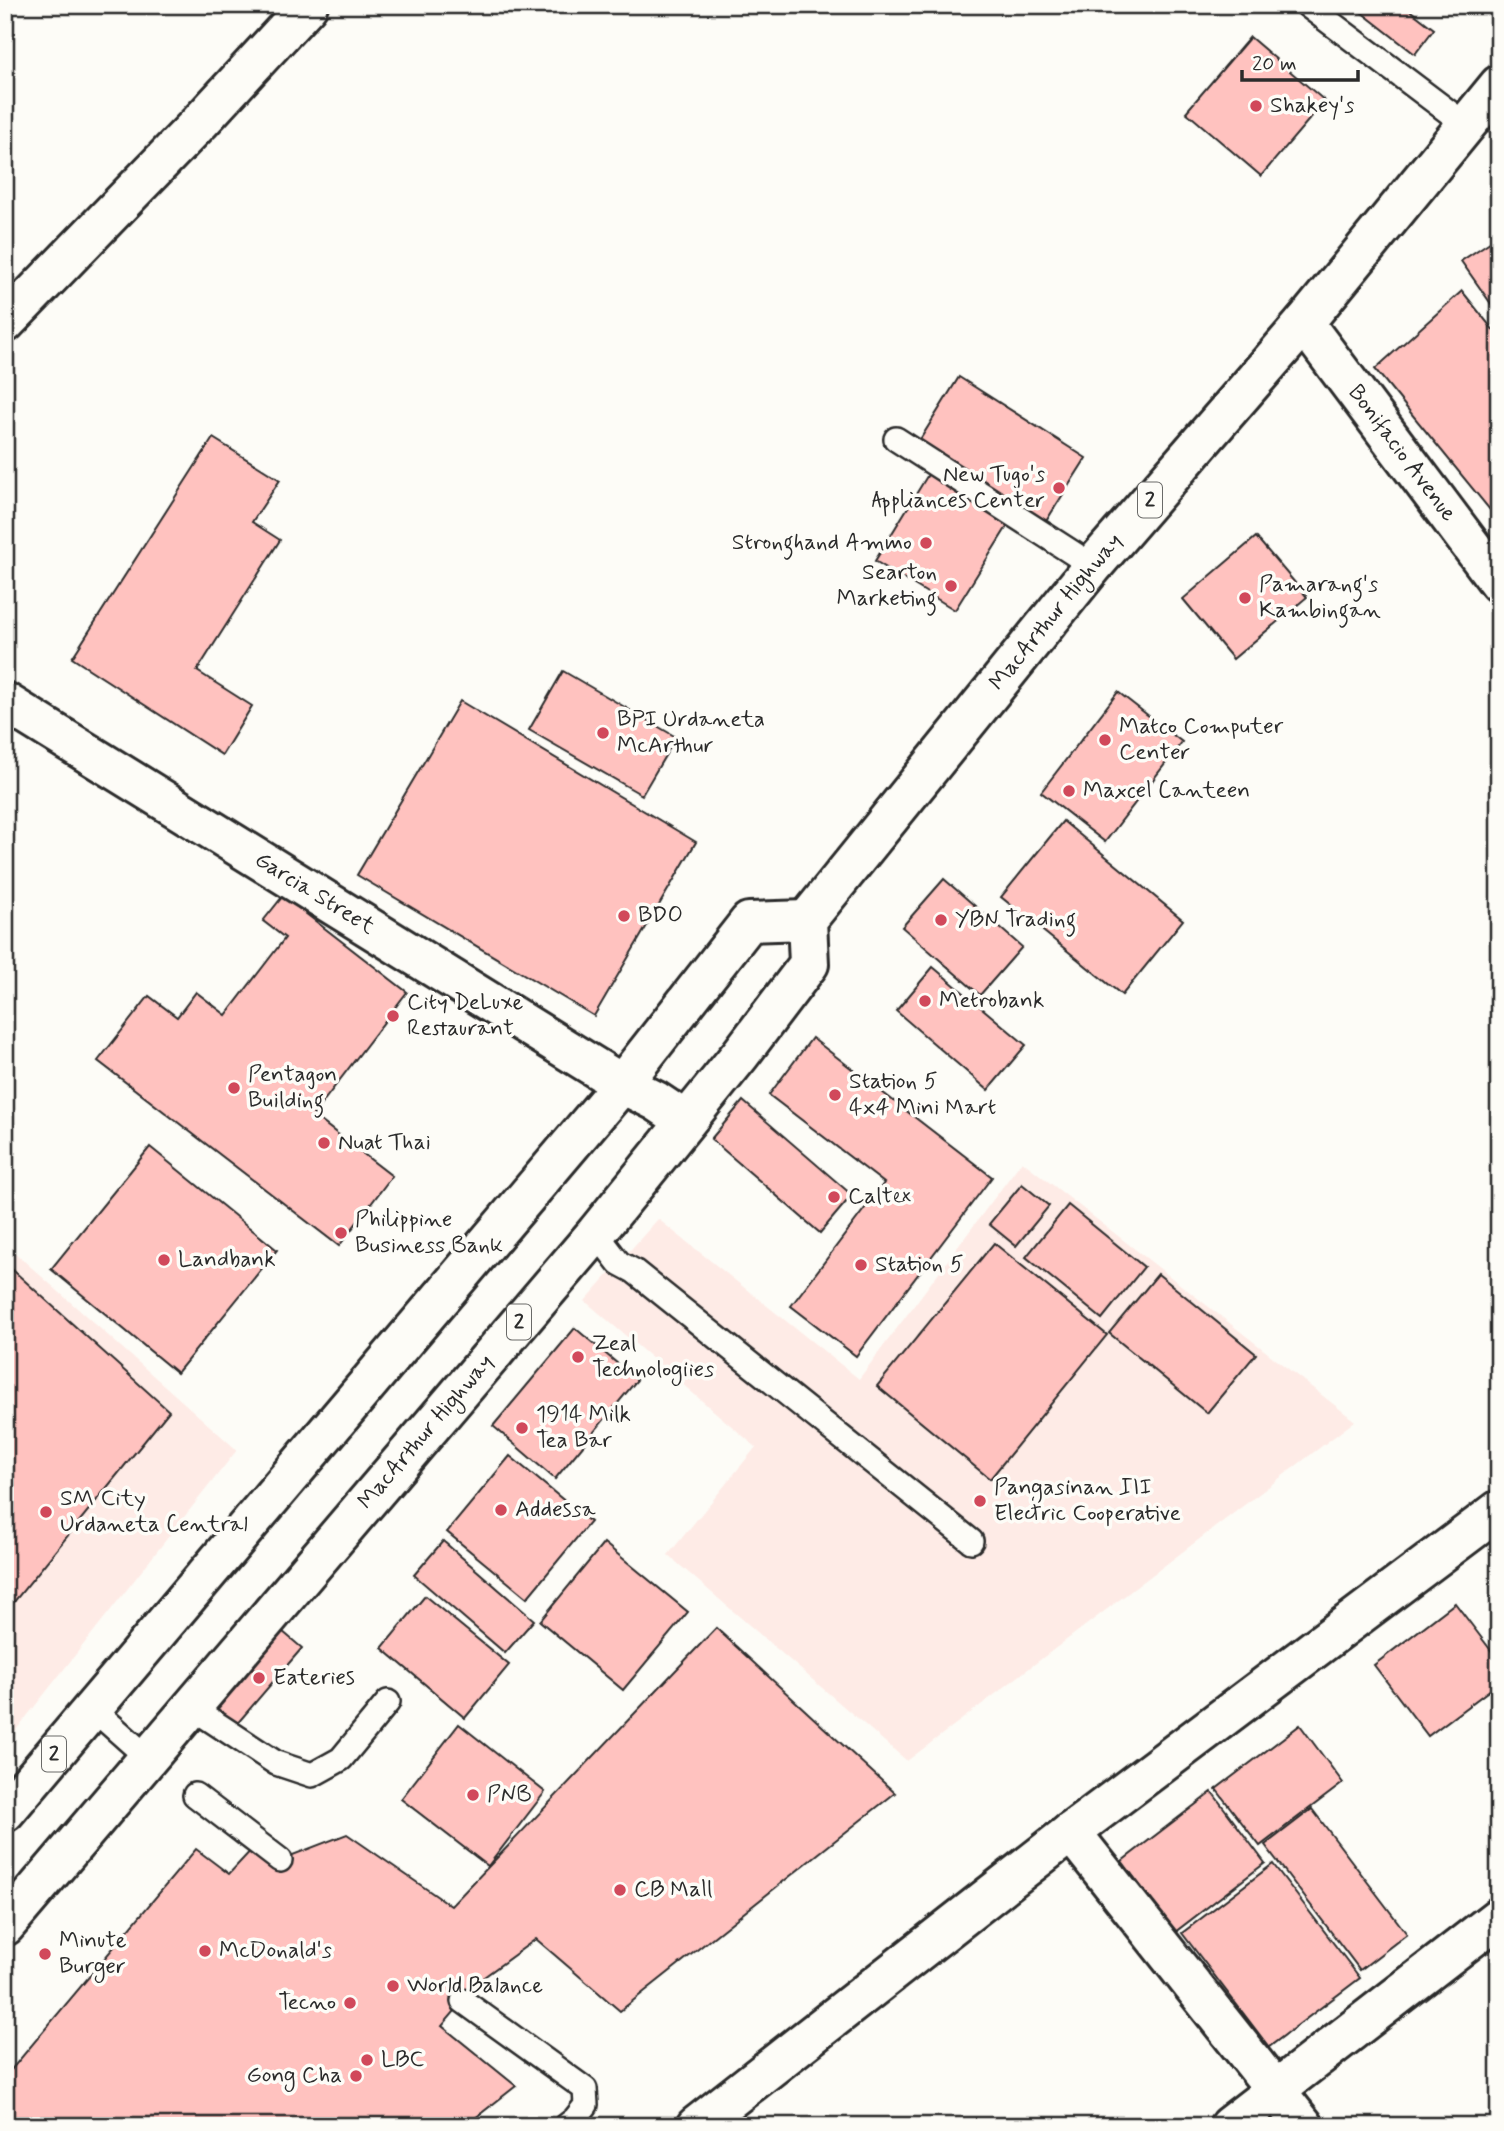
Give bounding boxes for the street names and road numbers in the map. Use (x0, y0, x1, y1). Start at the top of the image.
street label: Bonifacio Avenue (1341, 379, 1463, 528)
road number: 2 (1138, 482, 1162, 518)
street label: MacArthur Highway (983, 527, 1129, 697)
street label: Garcia Street (249, 845, 381, 942)
road number: 2 (507, 1304, 531, 1340)
street label: MacArthur Highway (351, 1348, 501, 1516)
road number: 2 (42, 1736, 66, 1772)

